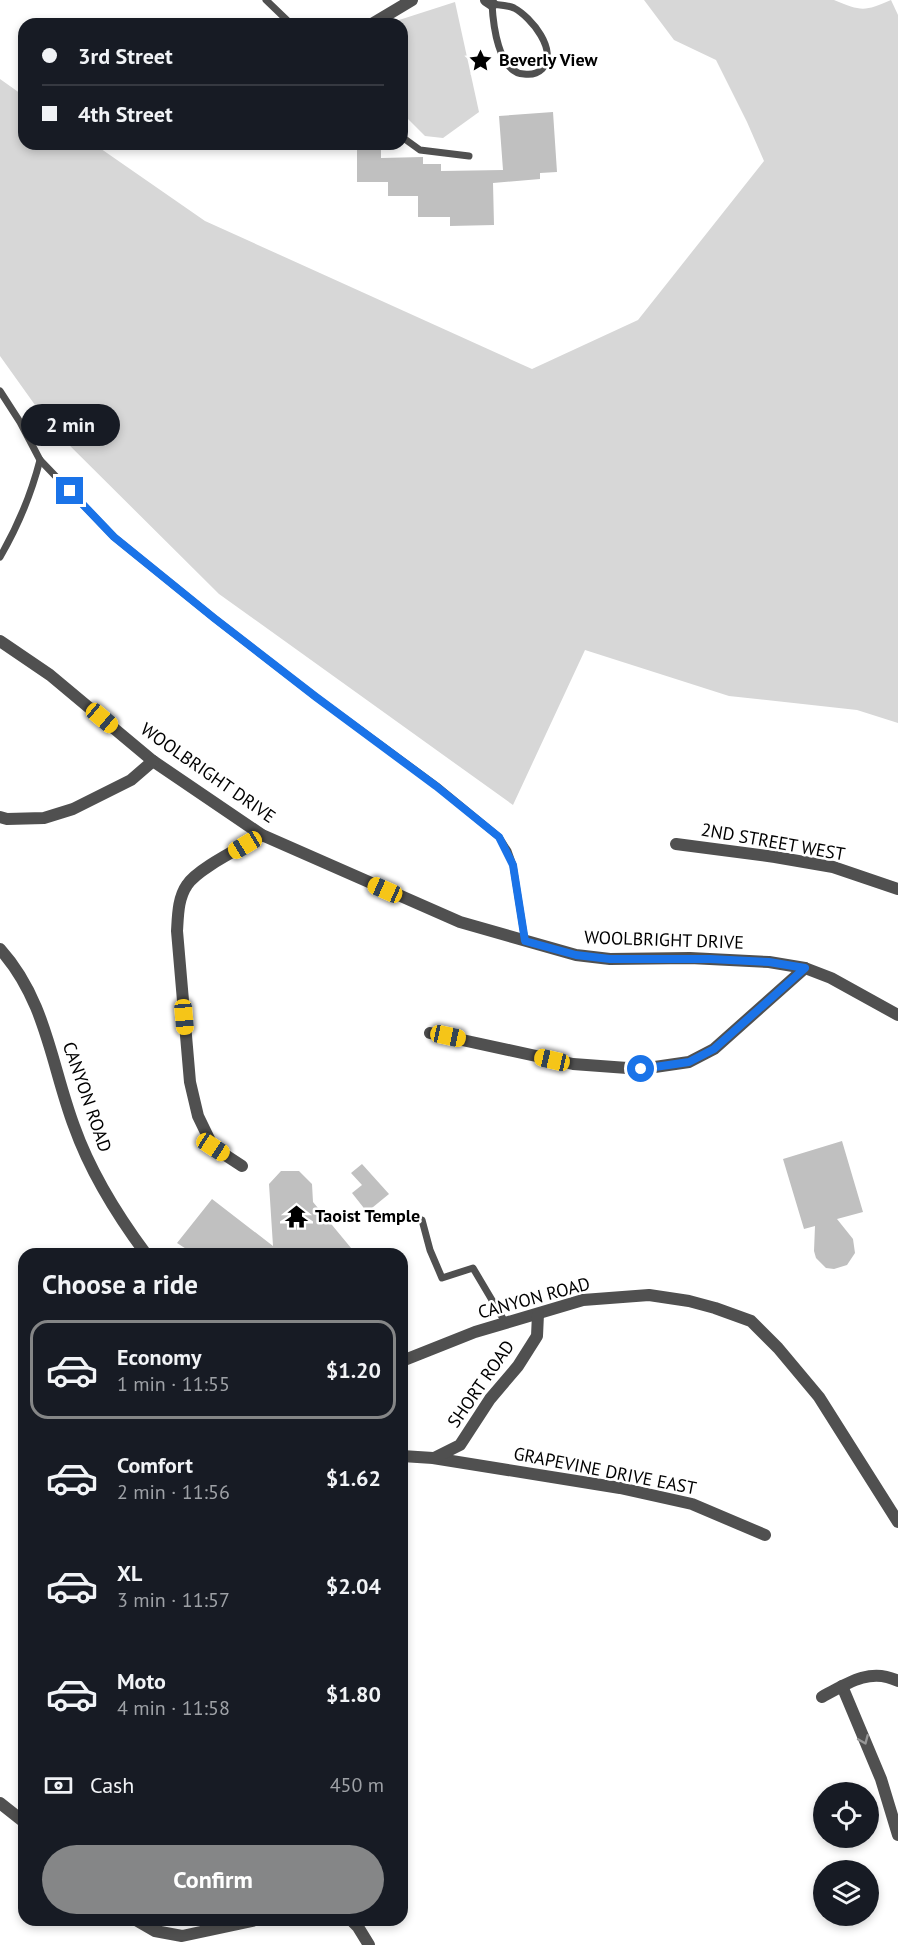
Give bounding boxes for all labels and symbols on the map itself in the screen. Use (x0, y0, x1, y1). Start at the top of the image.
place icon: Beverly View (468, 47, 494, 73)
place label: Beverly View (499, 48, 598, 71)
callout: 2 min (20, 404, 119, 446)
route end (56, 477, 83, 504)
car (82, 700, 122, 736)
street label: WOOLBRIGHT DRIVE (136, 717, 280, 828)
street label: 2ND STREET WEST (699, 818, 847, 866)
car (225, 828, 265, 862)
car (365, 874, 405, 906)
street label: WOOLBRIGHT DRIVE (584, 925, 744, 954)
car (173, 998, 195, 1036)
car (429, 1023, 467, 1049)
street label: CANYON ROAD (58, 1039, 117, 1155)
car (532, 1047, 572, 1073)
route start (627, 1055, 654, 1082)
car (193, 1130, 233, 1164)
temple icon: Taoist Temple (284, 1203, 310, 1229)
place label: Taoist Temple (315, 1204, 420, 1227)
street label: CANYON ROAD (475, 1272, 592, 1324)
street label: SHORT ROAD (442, 1335, 519, 1432)
street label: GRAPEVINE DRIVE EAST (512, 1442, 698, 1500)
one-way arrow (857, 1734, 869, 1745)

